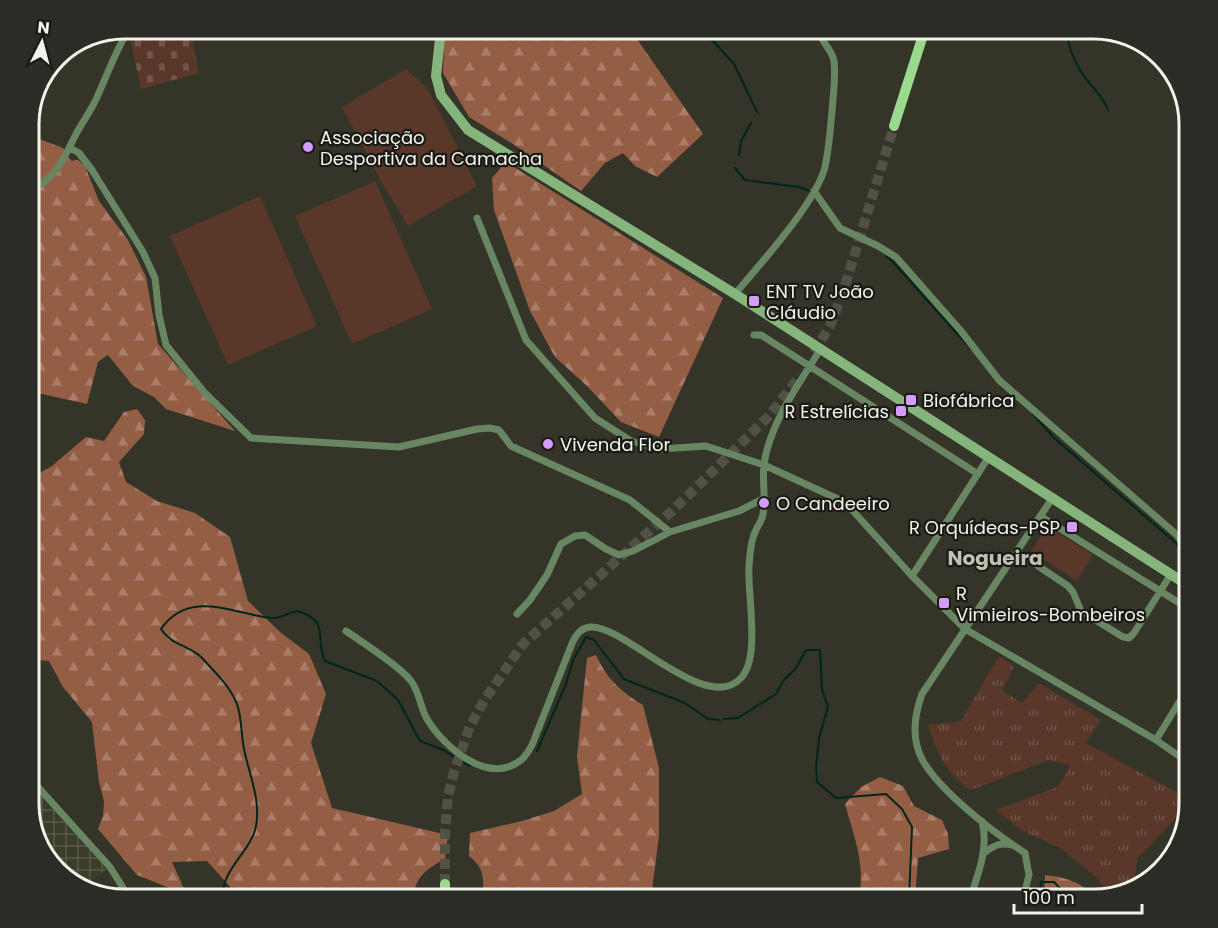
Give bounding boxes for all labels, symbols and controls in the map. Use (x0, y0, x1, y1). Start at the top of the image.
north arrow (12, 12, 72, 72)
text: N (36, 16, 51, 40)
place label: Associação Desportiva da Camacha (320, 125, 542, 171)
marker: Associação Desportiva da Camacha (301, 140, 315, 154)
place label: ENT TV João Cláudio (766, 279, 874, 325)
marker: ENT TV João Cláudio (747, 294, 761, 308)
place label: Biofábrica (923, 388, 1014, 413)
marker: Biofábrica (904, 393, 918, 407)
place label: R Estrelícias (784, 399, 889, 424)
marker: R Estrelícias (894, 404, 908, 418)
place label: Vivenda Flor (560, 432, 671, 457)
marker: Vivenda Flor (541, 437, 555, 451)
place label: O Candeeiro (776, 491, 890, 516)
marker: O Candeeiro (757, 496, 771, 510)
place label: R Orquídeas-PSP (909, 515, 1060, 540)
marker: R Orquídeas-PSP (1065, 520, 1079, 534)
district label: Nogueira (947, 544, 1043, 572)
place label: R Vimieiros-Bombeiros (956, 581, 1145, 627)
marker: R Vimieiros-Bombeiros (937, 596, 951, 610)
scale bar (1014, 877, 1142, 915)
text: 100 m (1023, 885, 1075, 910)

